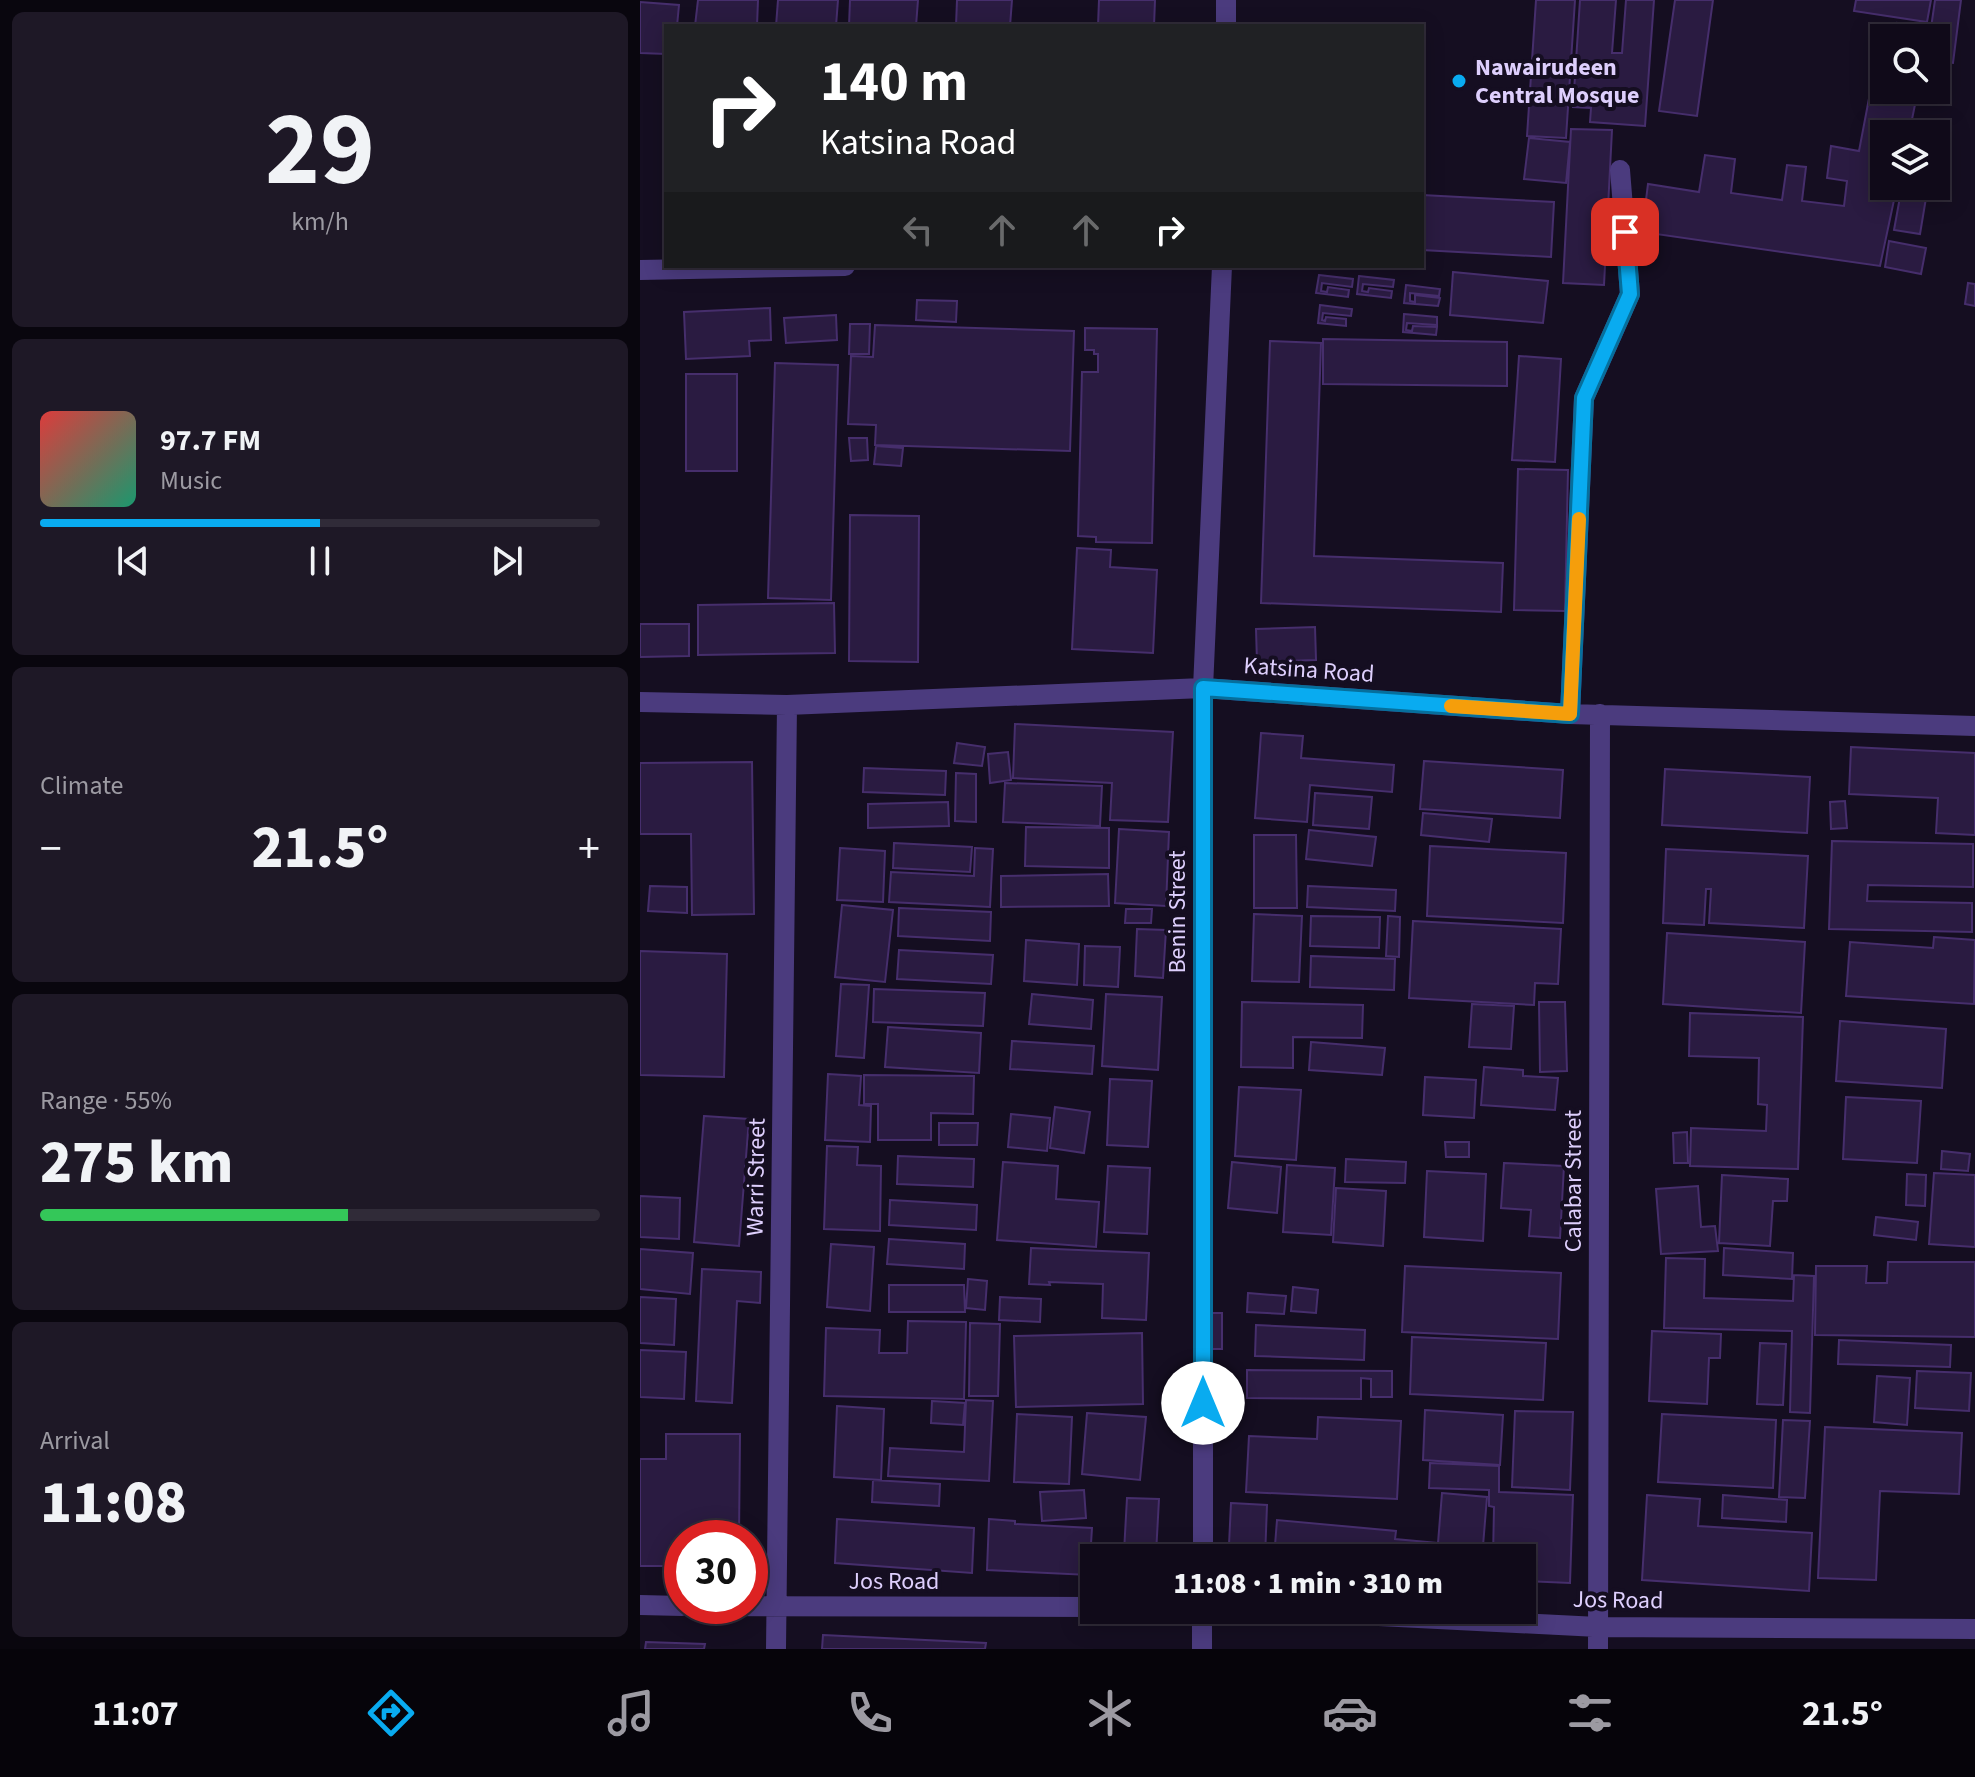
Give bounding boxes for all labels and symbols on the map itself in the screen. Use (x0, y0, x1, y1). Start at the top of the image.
place label: Nawairudeen Central Mosque (1475, 50, 1639, 113)
marker: Nawairudeen Central Mosque (1450, 72, 1468, 90)
pin (1591, 198, 1659, 266)
street label: Katsina Road (1242, 648, 1376, 692)
street label: Benin Street (1160, 850, 1195, 974)
street label: Calabar Street (1556, 1110, 1591, 1252)
street label: Warri Street (737, 1118, 775, 1236)
position arrow (1161, 1361, 1245, 1445)
speed limit sign: 30 (664, 1520, 768, 1624)
street label: Jos Road (849, 1564, 939, 1599)
street label: Jos Road (1572, 1582, 1664, 1618)

